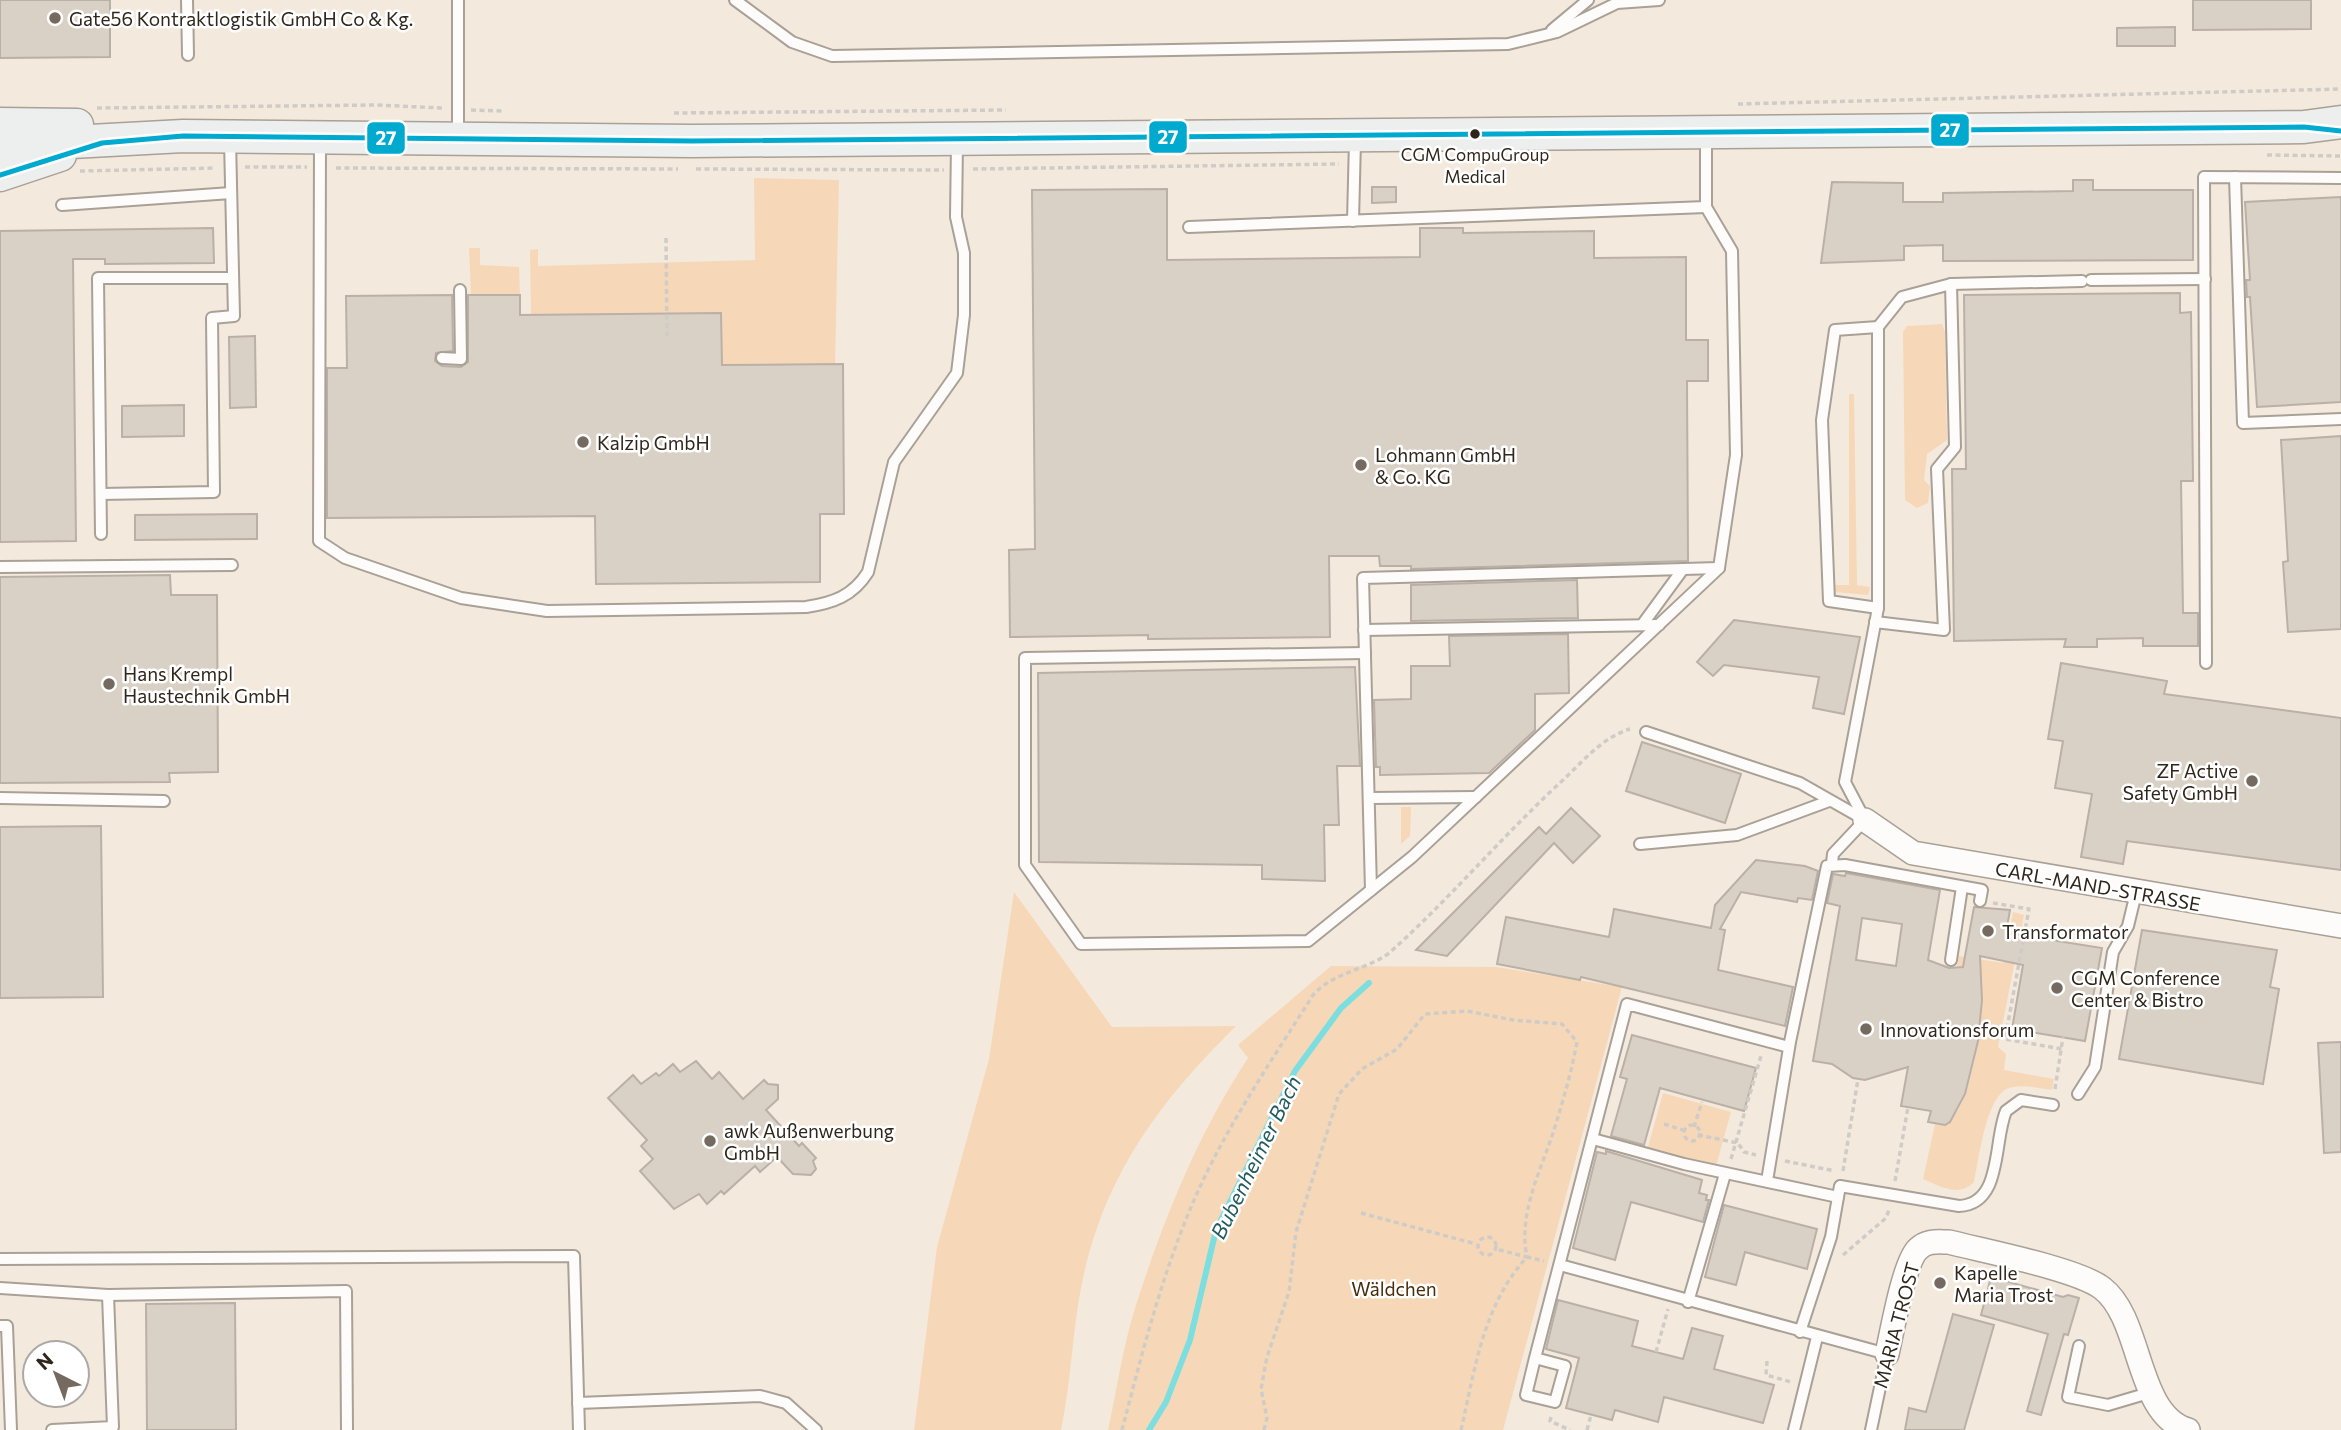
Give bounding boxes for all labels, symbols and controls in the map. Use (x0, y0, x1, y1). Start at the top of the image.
place label: Gate56 Kontraktlogistik GmbH Co & Kg. (69, 7, 413, 30)
marker: Gate56 Kontraktlogistik GmbH Co & Kg. (47, 10, 63, 26)
line badge: 27 (1930, 113, 1970, 147)
text: 27 (1939, 118, 1961, 141)
line badge: 27 (1148, 120, 1188, 154)
line badge: 27 (366, 121, 406, 155)
text: 27 (1157, 125, 1179, 148)
text: 27 (375, 126, 397, 149)
marker: CGM CompuGroup Medical (1468, 127, 1482, 141)
place label: CGM CompuGroup Medical (1401, 144, 1549, 187)
place label: Kalzip GmbH (597, 431, 710, 454)
marker: Kalzip GmbH (575, 434, 591, 450)
place label: Lohmann GmbH & Co. KG (1375, 443, 1516, 488)
marker: Lohmann GmbH & Co. KG (1353, 457, 1369, 473)
place label: Hans Krempl Haustechnik GmbH (123, 662, 290, 707)
marker: Hans Krempl Haustechnik GmbH (101, 676, 117, 692)
place label: ZF Active Safety GmbH (2123, 759, 2238, 804)
marker: ZF Active Safety GmbH (2244, 773, 2260, 789)
street label: CARL-MAND-STRASSE (1994, 857, 2202, 915)
place label: Transformator (2002, 920, 2129, 943)
marker: Transformator (1980, 923, 1996, 939)
place label: CGM Conference Center & Bistro (2071, 966, 2220, 1011)
marker: CGM Conference Center & Bistro (2049, 980, 2065, 996)
place label: Innovationsforum (1880, 1018, 2034, 1041)
marker: Innovationsforum (1858, 1021, 1874, 1037)
water label: Bubenheimer Bach (1205, 1071, 1305, 1243)
place label: awk Außenwerbung GmbH (724, 1119, 894, 1164)
marker: awk Außenwerbung GmbH (702, 1133, 718, 1149)
street label: MARIA TROST (1868, 1260, 1924, 1390)
place label: Kapelle Maria Trost (1954, 1261, 2054, 1306)
marker: Kapelle Maria Trost (1932, 1275, 1948, 1291)
park label: Wäldchen (1351, 1277, 1437, 1300)
north arrow (21, 1339, 91, 1409)
text: N (31, 1348, 57, 1374)

